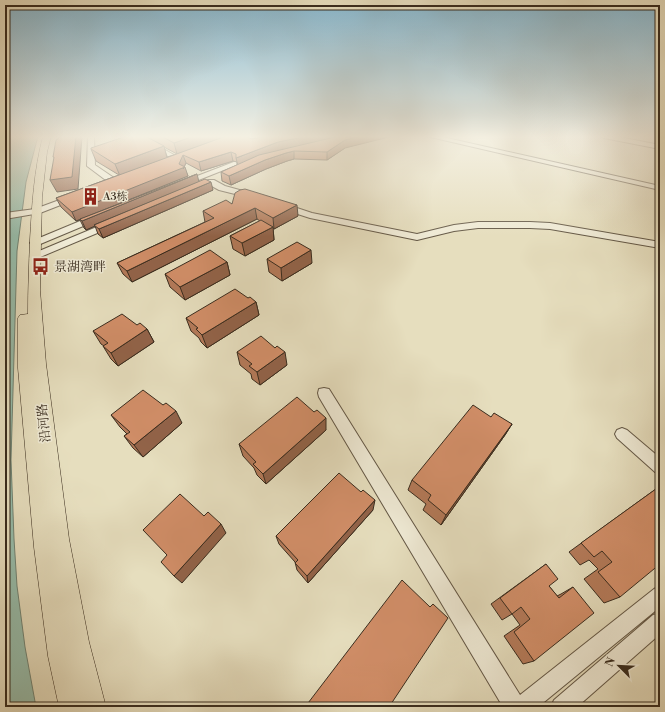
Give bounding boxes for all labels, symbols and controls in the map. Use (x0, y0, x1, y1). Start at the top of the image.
building icon: A3栋 (80, 187, 100, 207)
place label: A3栋 (102, 190, 128, 204)
bus stop icon: 景湖湾畔 (31, 257, 51, 277)
place label: 景湖湾畔 (54, 259, 106, 275)
street label: 沿河路 (34, 403, 54, 443)
north arrow (599, 646, 639, 686)
text: N (603, 655, 619, 669)

